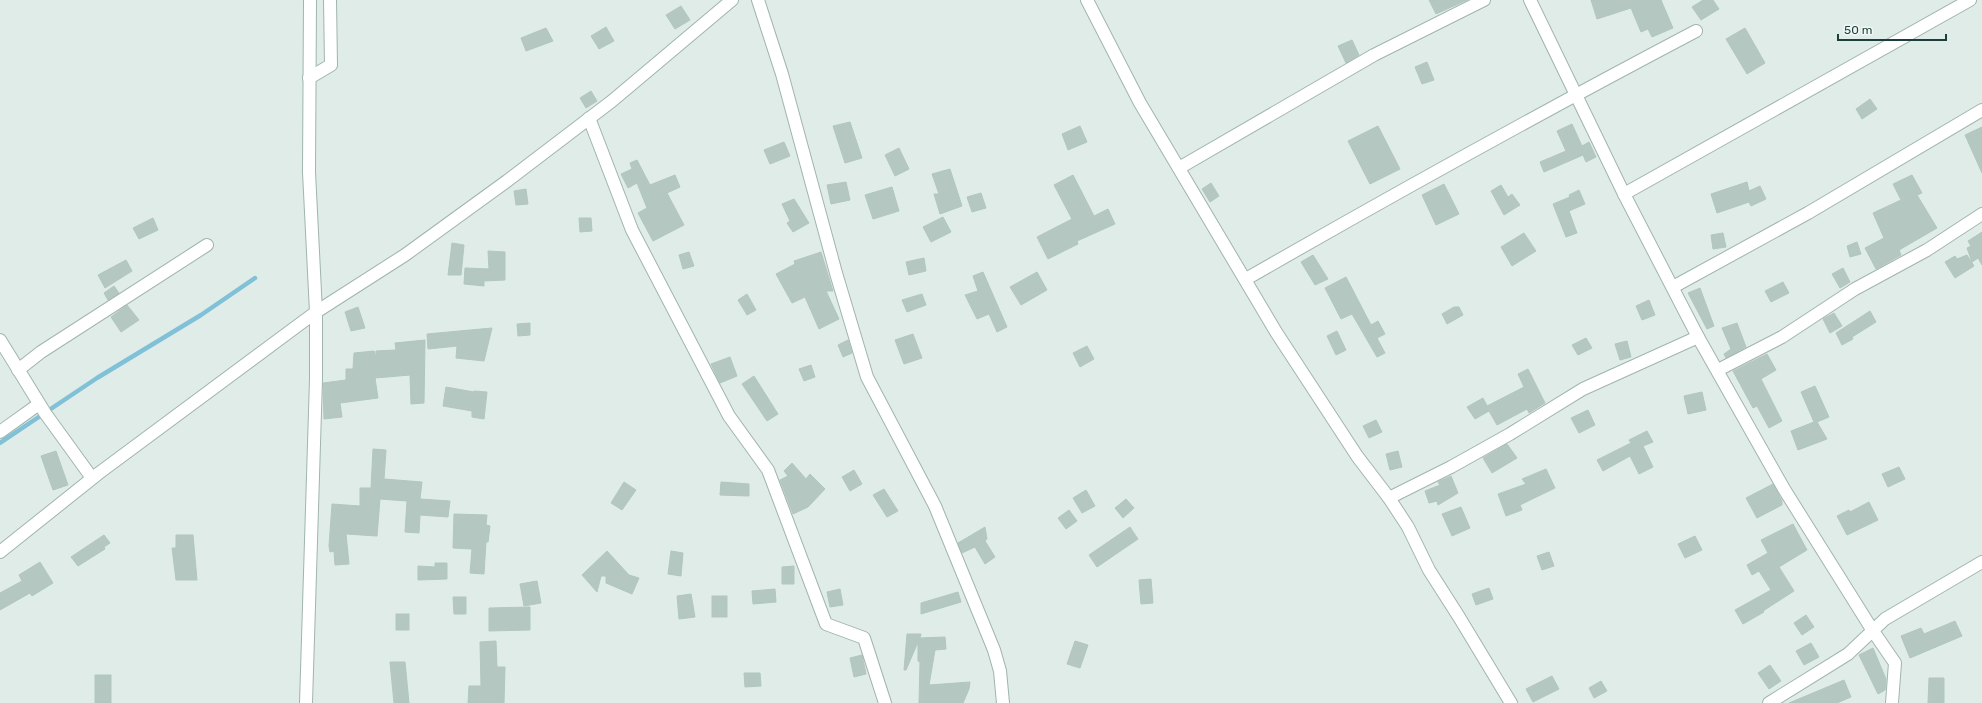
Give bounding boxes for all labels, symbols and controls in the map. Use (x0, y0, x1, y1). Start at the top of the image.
scale bar (1838, 16, 1946, 42)
text: 50 m (1844, 23, 1872, 37)

